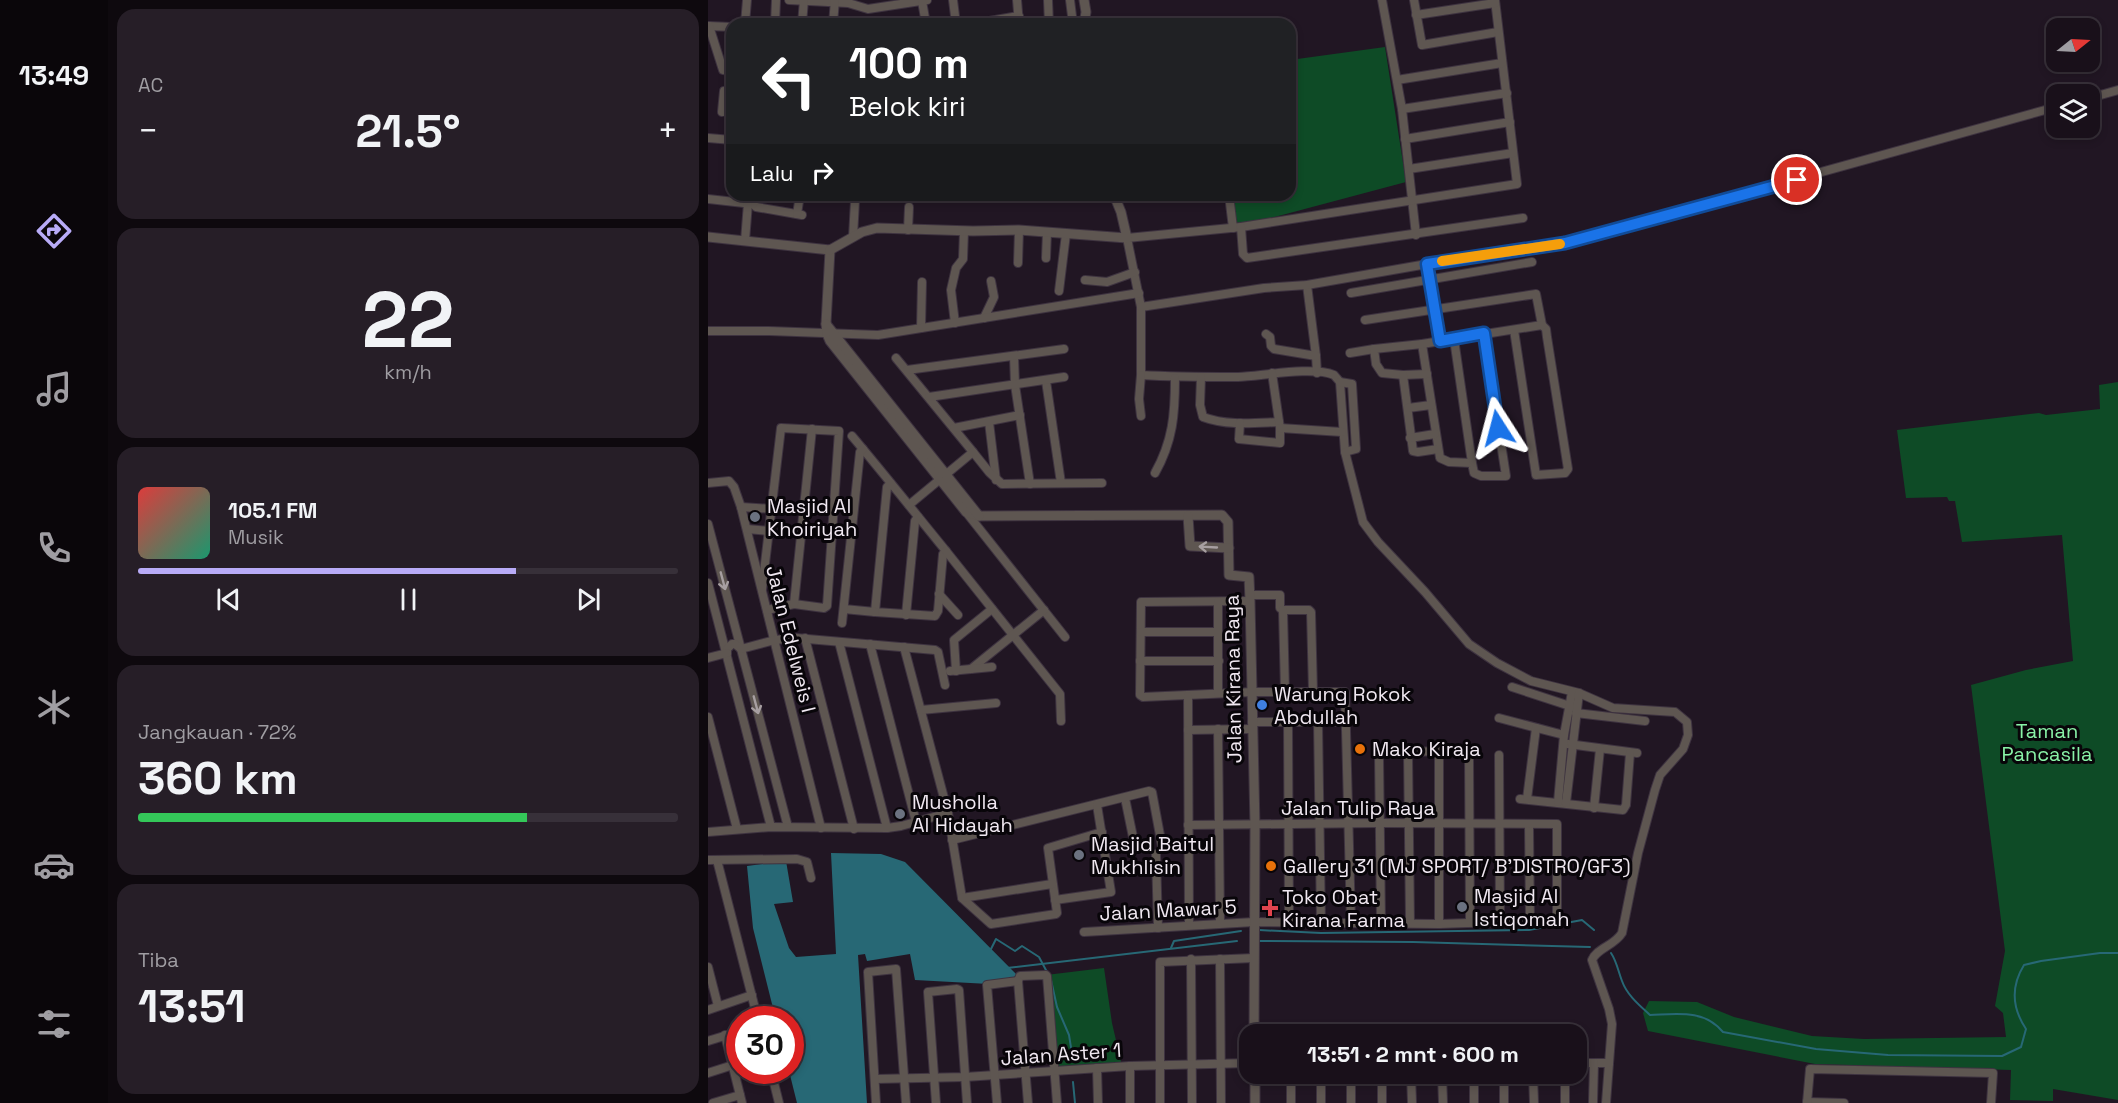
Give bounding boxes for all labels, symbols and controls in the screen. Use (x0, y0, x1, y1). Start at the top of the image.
north arrow (2046, 18, 2100, 72)
map controls (2046, 18, 2100, 138)
text: 100 m (849, 37, 969, 90)
icon: left (750, 42, 828, 120)
text: 13:49 (19, 58, 89, 93)
text: AC (138, 72, 163, 98)
button: layers (2046, 84, 2100, 138)
text: Belok kiri (849, 89, 966, 124)
text: 21.5° (355, 103, 461, 160)
text: − (138, 110, 158, 152)
text: + (658, 110, 678, 152)
pin (1771, 154, 1822, 205)
icon: right (806, 156, 839, 189)
text: Lalu (750, 159, 794, 187)
icon: arrive (1780, 163, 1813, 196)
icon: directions (33, 210, 75, 252)
text: 22 (362, 270, 454, 370)
text: km/h (384, 359, 432, 385)
icon: music (33, 368, 75, 410)
position arrow (1466, 396, 1530, 460)
place label: Masjid Al Khoiriyah (767, 493, 857, 542)
text: 105.1 FM (228, 496, 318, 524)
marker: Masjid Al Khoiriyah (748, 510, 762, 524)
text: Musik (228, 524, 284, 550)
icon: phone (33, 527, 75, 569)
one-way arrow (1198, 541, 1218, 552)
street label: Jalan Edelweis I (760, 563, 822, 715)
one-way arrow (718, 571, 729, 590)
icon: previous (212, 583, 245, 616)
icon: pause (392, 583, 425, 616)
icon: next (572, 583, 605, 616)
street label: Jalan Kirana Raya (1219, 594, 1247, 764)
place label: Warung Rokok Abdullah (1274, 681, 1411, 730)
icon: climate (33, 686, 75, 728)
one-way arrow (750, 696, 762, 715)
marker: Warung Rokok Abdullah (1255, 698, 1269, 712)
park label: Taman Pancasila (2002, 718, 2092, 767)
text: Jangkauan · 72% (138, 719, 296, 745)
place label: Mako Kiraja (1372, 736, 1481, 762)
marker: Mako Kiraja (1353, 742, 1367, 756)
text: 360 km (138, 750, 298, 807)
place label: Musholla Al Hidayah (912, 789, 1013, 838)
street label: Jalan Tulip Raya (1281, 795, 1435, 821)
marker: Musholla Al Hidayah (893, 807, 907, 821)
place label: Masjid Baitul Mukhlisin (1091, 831, 1214, 880)
icon: car (33, 844, 75, 886)
marker: Masjid Baitul Mukhlisin (1072, 848, 1086, 862)
place label: Gallery 31 (MJ SPORT/ B'DISTRO/GF3) (1283, 853, 1631, 879)
marker: Gallery 31 (MJ SPORT/ B'DISTRO/GF3) (1264, 859, 1278, 873)
place label: Masjid Al Istiqomah (1474, 883, 1570, 932)
place label: Toko Obat Kirana Farma (1282, 884, 1405, 933)
street label: Jalan Mawar 5 (1099, 893, 1237, 927)
marker: Masjid Al Istiqomah (1455, 900, 1469, 914)
marker: Toko Obat Kirana Farma (1263, 901, 1277, 915)
text: Tiba (138, 947, 179, 973)
text: 13:51 (138, 978, 246, 1035)
icon: filters (33, 1003, 75, 1045)
speed limit sign: 30 (726, 1006, 804, 1084)
street label: Jalan Aster 1 (1000, 1037, 1122, 1071)
text: 13:51 · 2 mnt · 600 m (1307, 1040, 1519, 1068)

